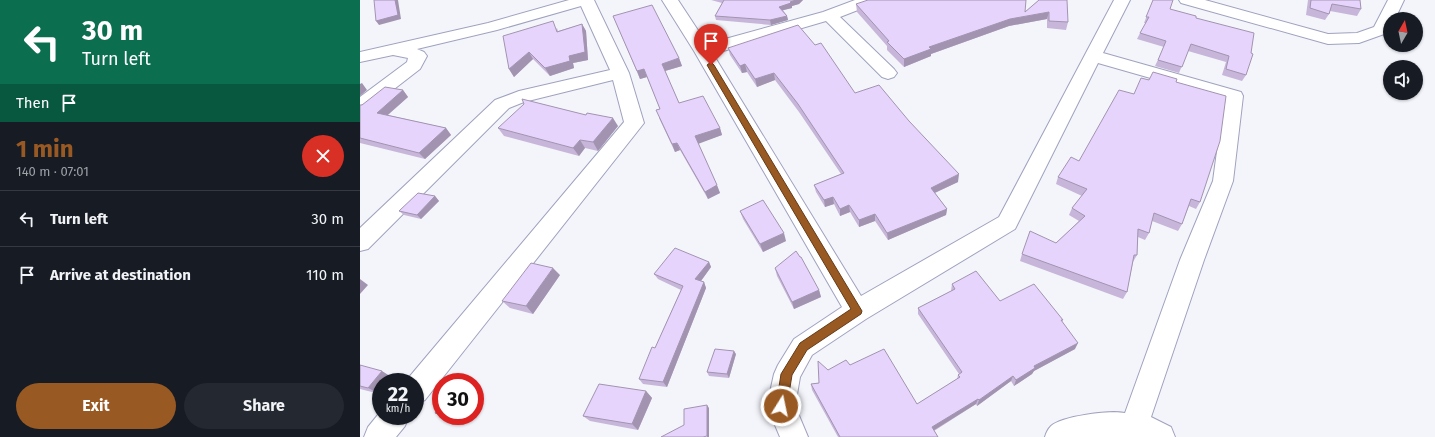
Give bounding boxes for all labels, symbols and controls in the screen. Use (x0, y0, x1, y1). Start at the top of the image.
north arrow (1383, 12, 1423, 52)
map controls (1383, 12, 1423, 100)
text: 30 m (82, 14, 143, 47)
icon: left (16, 16, 68, 68)
pin (694, 24, 728, 65)
icon: arrive (700, 30, 722, 52)
text: Turn left (82, 48, 151, 70)
button: sound (1383, 60, 1423, 100)
icon: arrive (58, 92, 80, 114)
text: Then (16, 94, 50, 112)
text: 1 min (16, 135, 74, 163)
button: close (302, 135, 344, 177)
text: 140 m · 07:01 (16, 164, 89, 179)
icon: left (16, 208, 38, 230)
text: Turn left (50, 210, 108, 228)
text: 30 m (311, 210, 344, 228)
icon: arrive (16, 264, 38, 286)
text: Arrive at destination (50, 266, 191, 284)
text: 110 m (306, 266, 344, 284)
speed limit sign: 30 (432, 373, 484, 425)
text: 22 (388, 382, 408, 406)
button: Exit (16, 383, 176, 429)
button: Share (184, 383, 344, 429)
position arrow (760, 385, 802, 427)
text: km/h (386, 403, 410, 415)

